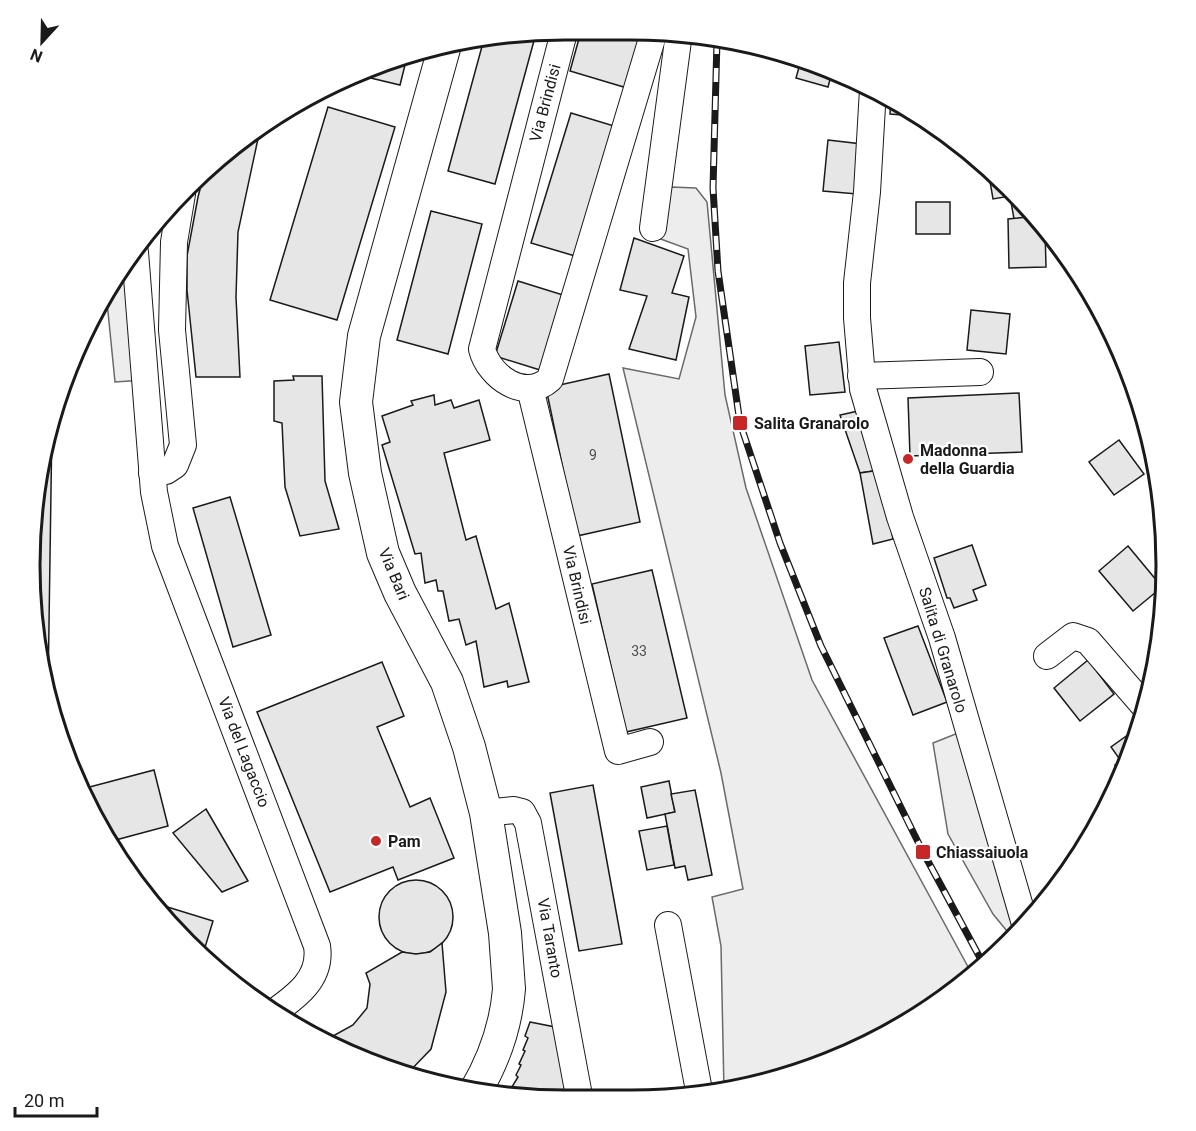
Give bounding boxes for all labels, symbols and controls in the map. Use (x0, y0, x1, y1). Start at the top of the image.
north arrow (12, 12, 72, 72)
text: N (28, 45, 45, 66)
street label: Via Brindisi (525, 62, 565, 144)
marker: Salita Granarolo (731, 414, 749, 432)
place label: Salita Granarolo (754, 414, 869, 433)
place label: Madonna della Guardia (920, 441, 1015, 478)
house number: 9 (589, 447, 597, 463)
marker: Madonna della Guardia (901, 452, 915, 466)
street label: Via Brindisi (559, 544, 595, 626)
street label: Via Bari (375, 545, 413, 603)
street label: Salita di Granarolo (915, 585, 971, 715)
house number: 33 (631, 643, 647, 659)
street label: Via del Lagaccio (214, 694, 274, 810)
place label: Pam (388, 832, 421, 851)
marker: Pam (369, 834, 383, 848)
marker: Chiassaiuola (914, 843, 932, 861)
place label: Chiassaiuola (936, 843, 1029, 862)
street label: Via Taranto (534, 897, 566, 979)
scale bar (15, 1080, 98, 1118)
text: 20 m (24, 1090, 64, 1111)

